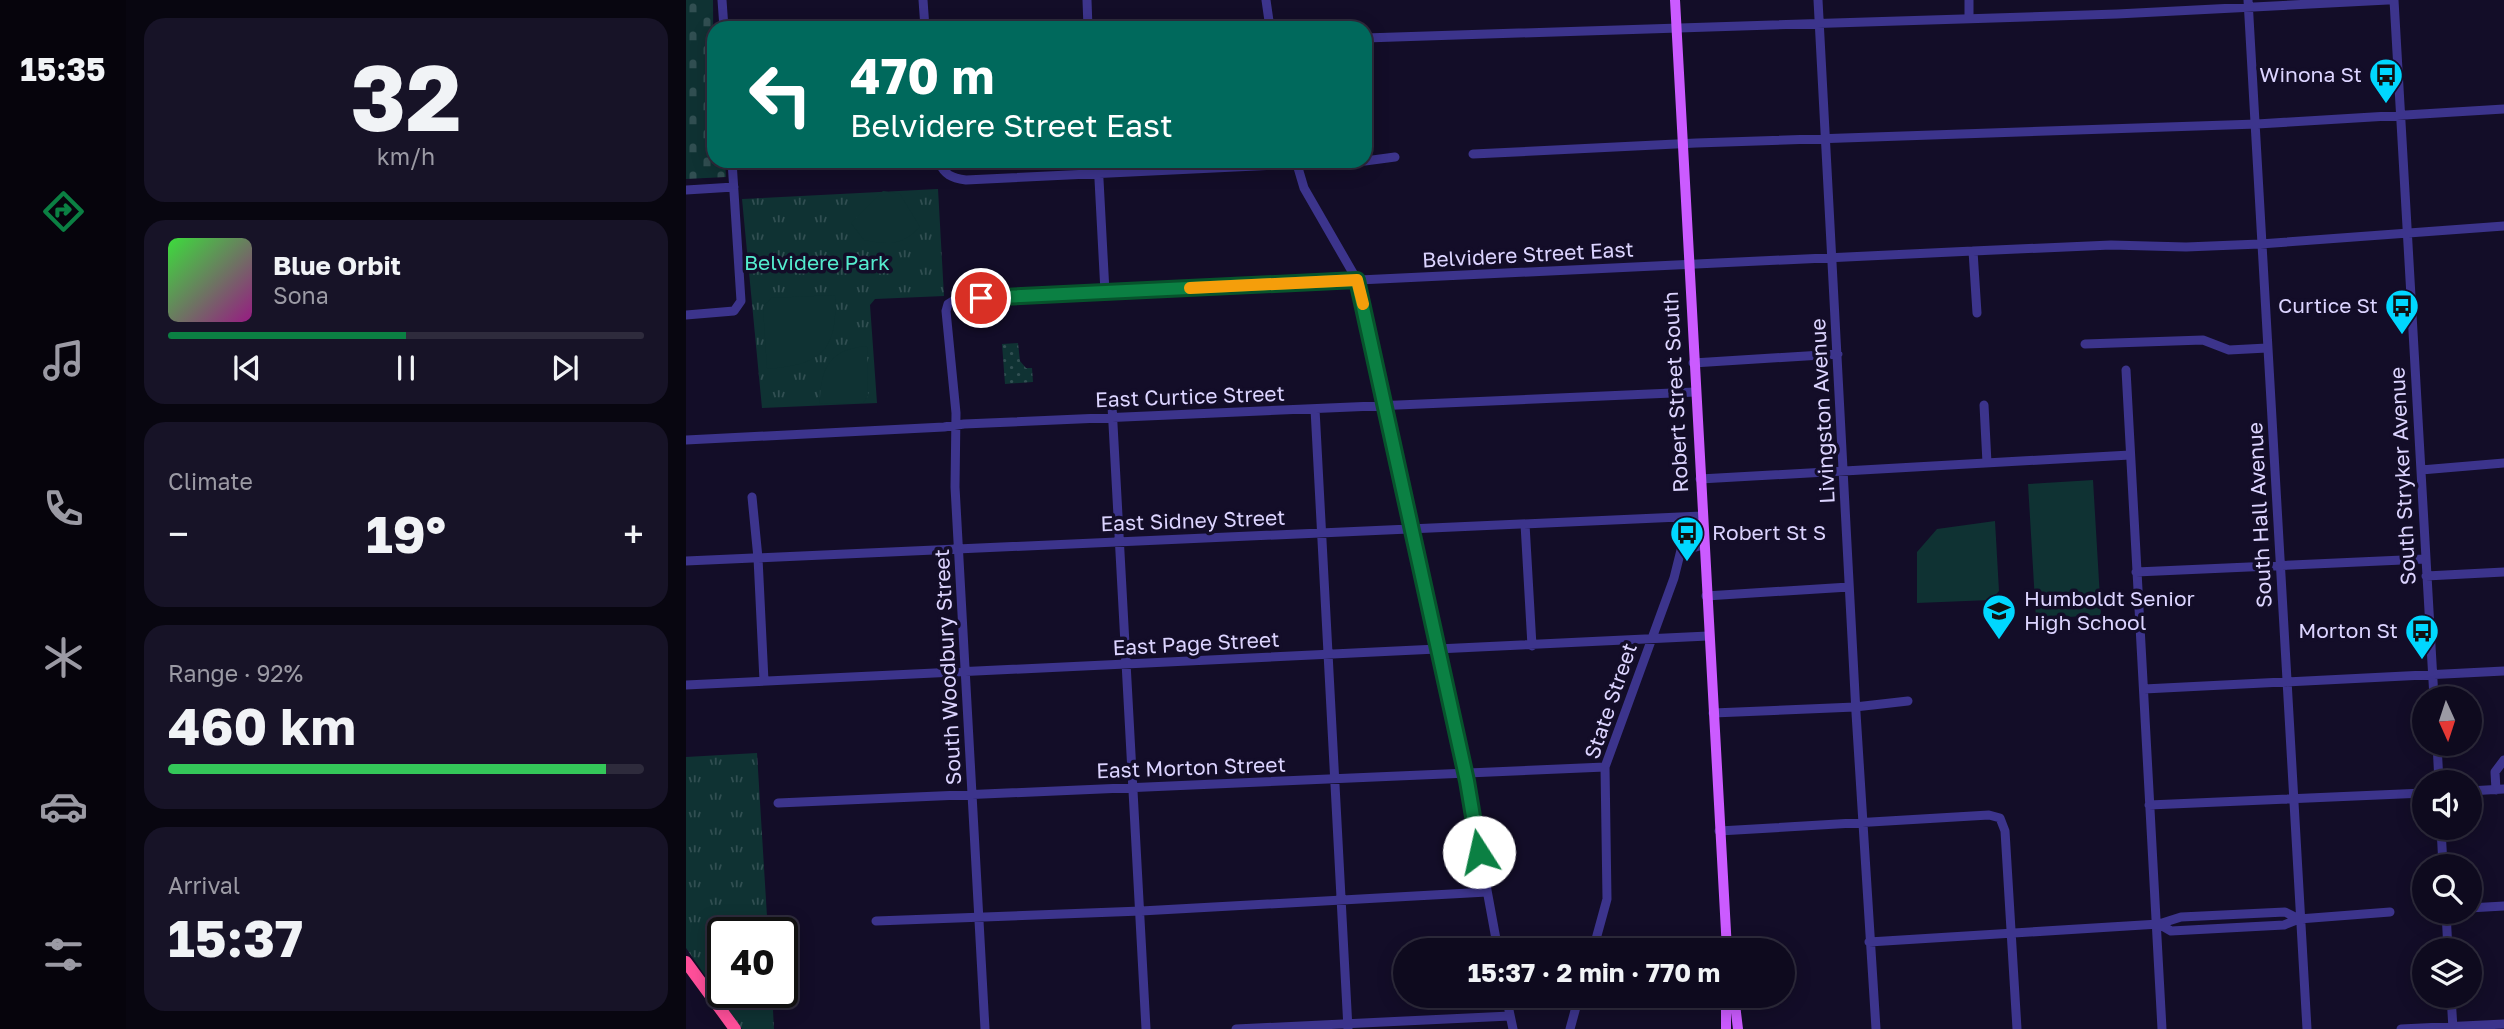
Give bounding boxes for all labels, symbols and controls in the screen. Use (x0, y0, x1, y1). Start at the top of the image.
text: 32 (350, 42, 462, 151)
text: 470 m (850, 46, 994, 105)
icon: left (735, 49, 826, 140)
text: 15:35 (20, 50, 106, 88)
bus stop icon: Winona St (2367, 56, 2405, 105)
place label: Winona St (2259, 61, 2362, 87)
text: Belvidere Street East (850, 106, 1173, 144)
text: km/h (377, 142, 435, 170)
icon: directions (39, 187, 88, 236)
street label: Belvidere Street East (1421, 235, 1634, 273)
park label: Belvidere Park (744, 249, 890, 275)
text: Blue Orbit (273, 250, 401, 281)
pin (951, 268, 1011, 328)
icon: arrive (962, 279, 1000, 317)
text: Sona (273, 281, 329, 309)
bus stop icon: Curtice St (2383, 287, 2421, 336)
street label: Robert Street South (1657, 291, 1693, 493)
place label: Curtice St (2278, 292, 2378, 318)
street label: Livingston Avenue (1804, 318, 1840, 504)
icon: music (39, 336, 88, 385)
icon: previous (228, 349, 266, 387)
icon: pause (387, 349, 425, 387)
icon: next (546, 349, 584, 387)
street label: South Stryker Avenue (2383, 366, 2421, 586)
street label: East Curtice Street (1095, 380, 1285, 412)
street label: South Hall Avenue (2241, 422, 2277, 609)
text: Climate (168, 467, 253, 495)
icon: phone (39, 484, 88, 533)
text: 19° (366, 502, 446, 564)
street label: East Sidney Street (1100, 504, 1286, 536)
text: − (168, 511, 189, 556)
text: + (623, 511, 644, 556)
bus stop icon: Robert St S (1668, 514, 1706, 563)
place label: Robert St S (1712, 519, 1826, 545)
street label: South Woodbury Street (928, 548, 966, 786)
place label: Humboldt Senior High School (2024, 585, 2195, 635)
school or university icon: Humboldt Senior High School (1980, 592, 2018, 641)
bus stop icon: Morton St (2403, 612, 2441, 661)
place label: Morton St (2298, 617, 2398, 643)
street label: East Page Street (1112, 626, 1280, 660)
icon: climate (39, 633, 88, 682)
street label: State Street (1578, 639, 1642, 762)
text: Range · 92% (168, 659, 303, 687)
north arrow (2412, 686, 2482, 756)
map controls (2412, 686, 2482, 1008)
text: 460 km (168, 694, 356, 756)
street label: East Morton Street (1096, 751, 1286, 783)
button: sound (2412, 770, 2482, 840)
icon: car (39, 782, 88, 831)
position arrow (1442, 815, 1516, 889)
button: search (2412, 854, 2482, 924)
text: Arrival (168, 871, 240, 899)
text: 15:37 (168, 906, 303, 968)
speed limit sign: 40 (707, 917, 798, 1008)
icon: filters (39, 930, 88, 979)
button: layers (2412, 938, 2482, 1008)
text: 15:37 · 2 min · 770 m (1468, 957, 1720, 988)

